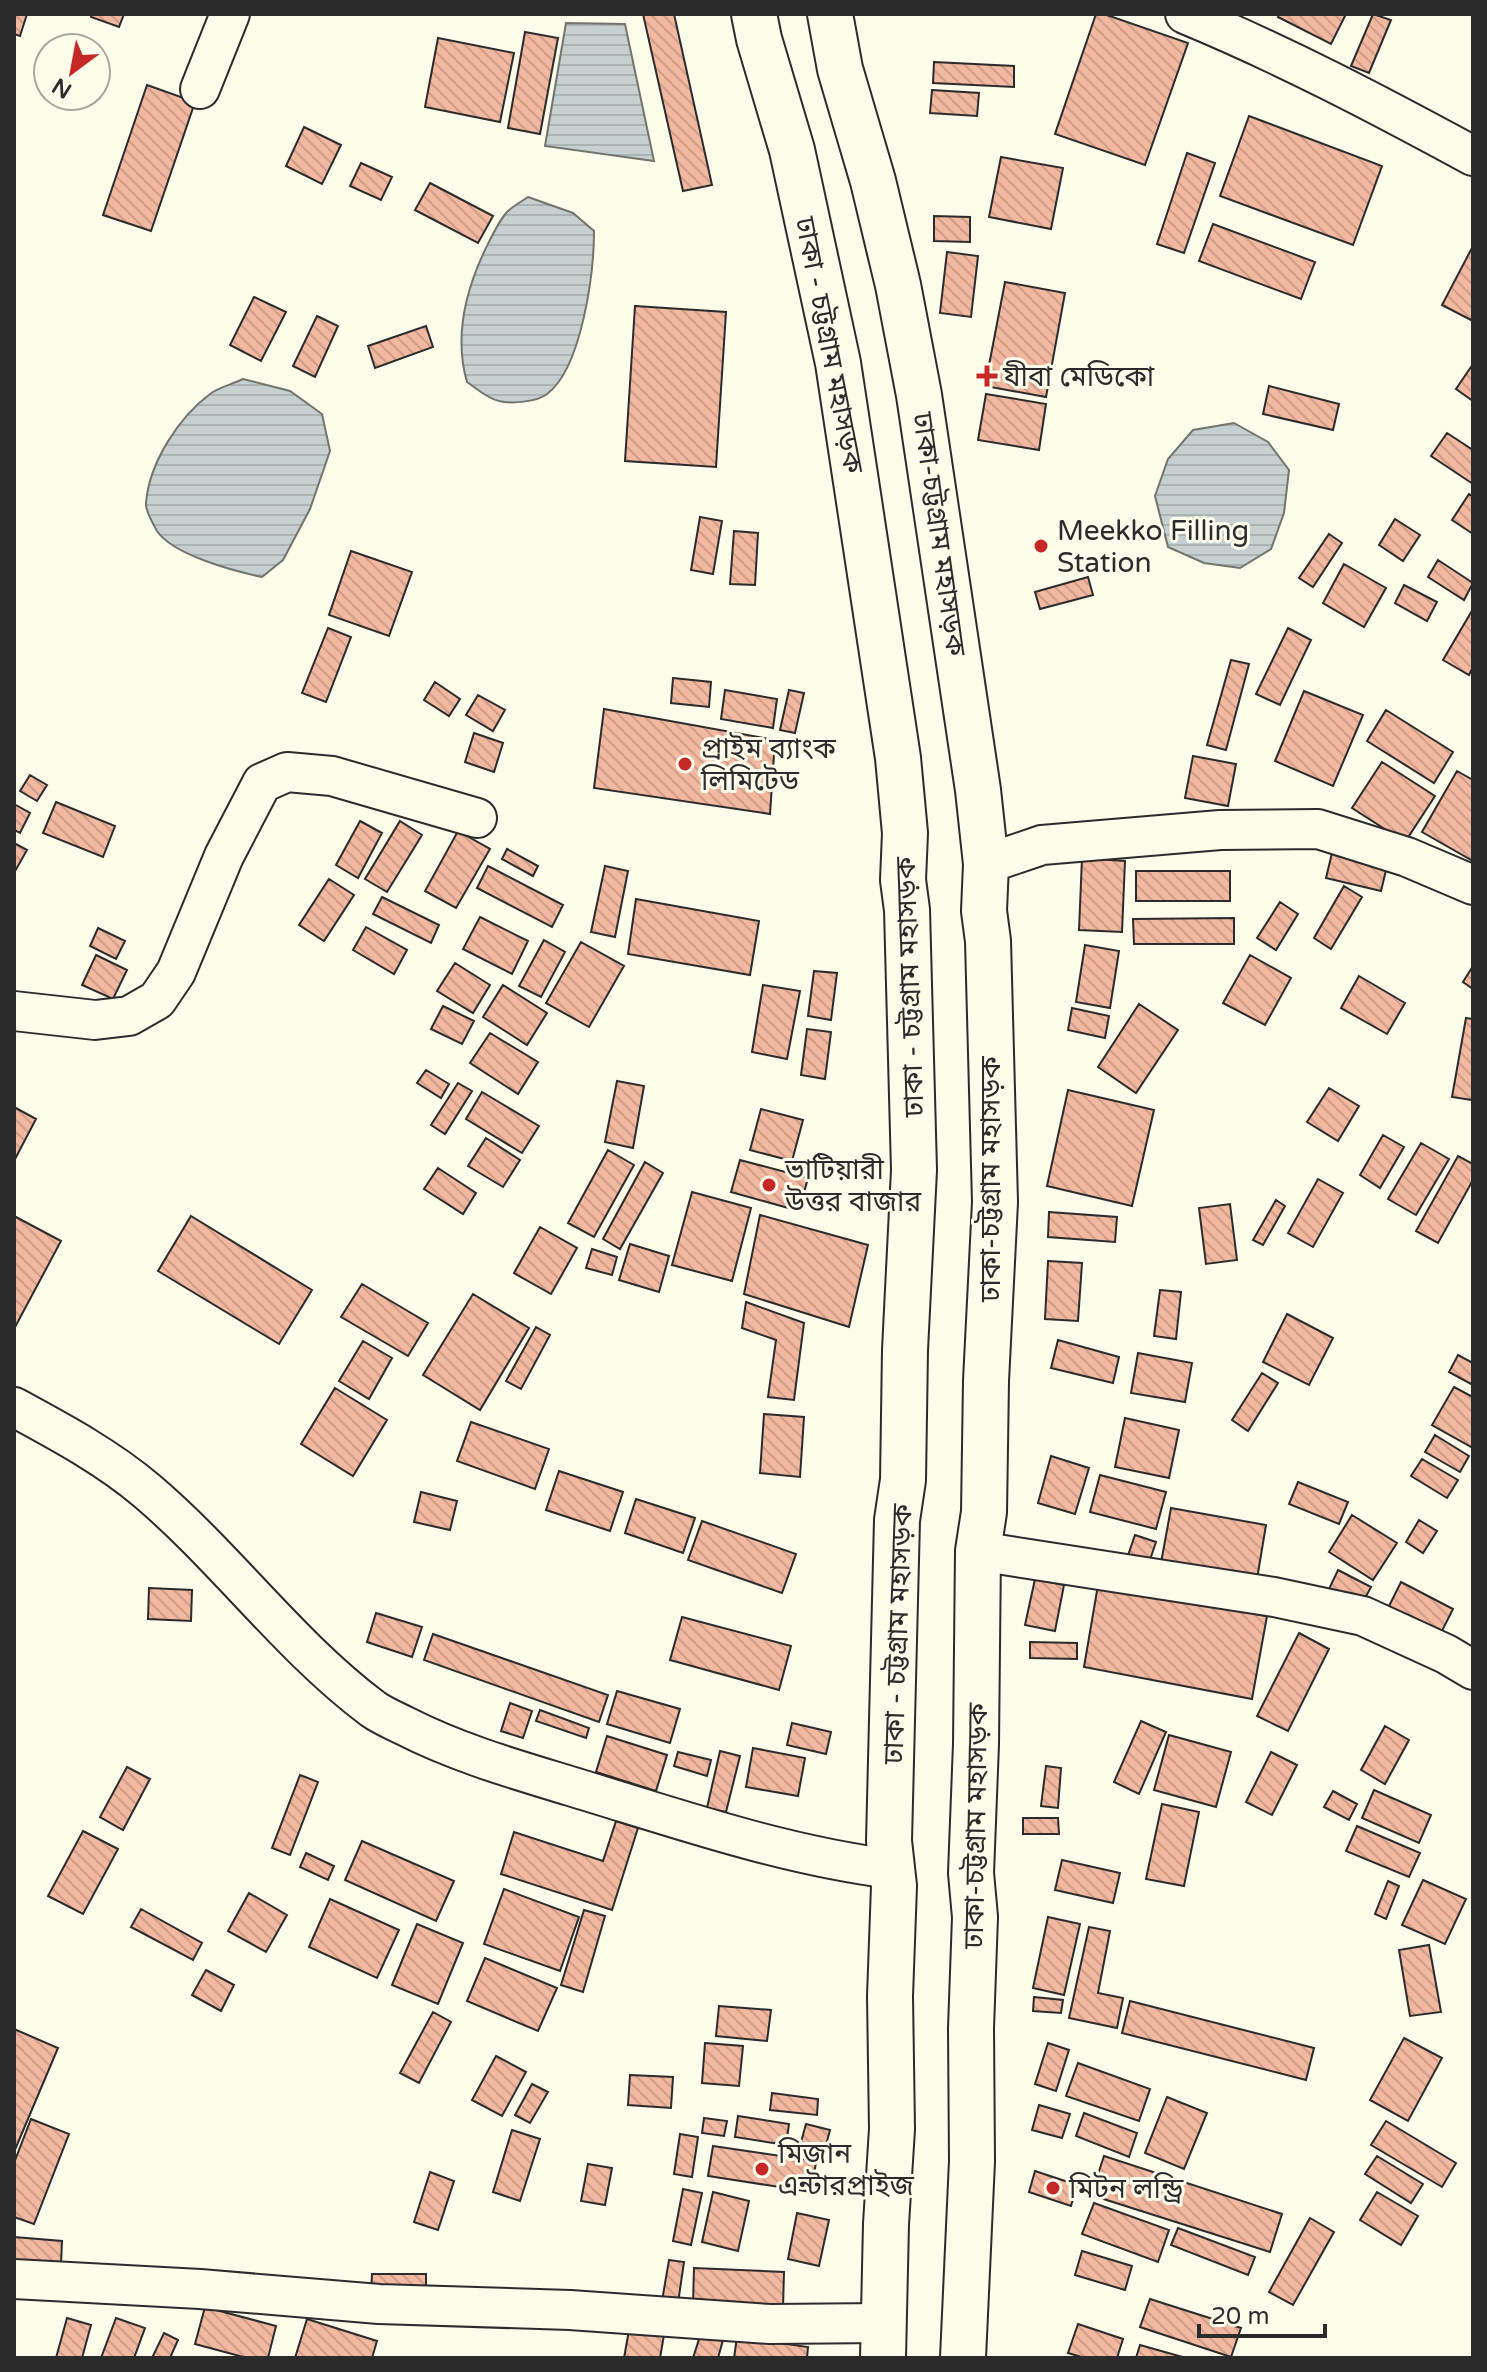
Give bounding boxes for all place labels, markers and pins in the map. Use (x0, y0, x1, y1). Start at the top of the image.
place label: যীবা মেডিকো (1002, 360, 1155, 394)
marker: যীবা মেডিকো (978, 367, 996, 385)
place label: Meekko Filling Station (1057, 514, 1249, 580)
marker: Meekko Filling Station (1032, 537, 1050, 555)
place label: প্রাইম ব্যাংক লিমিটেড (700, 732, 836, 798)
marker: প্রাইম ব্যাংক লিমিটেড (676, 755, 694, 773)
place label: ভাটিয়ারী উত্তর বাজার (784, 1153, 922, 1219)
marker: ভাটিয়ারী উত্তর বাজার (760, 1176, 778, 1194)
place label: মিজান এন্টারপ্রাইজ (777, 2137, 915, 2203)
marker: মিজান এন্টারপ্রাইজ (753, 2160, 771, 2178)
place label: মিটন লন্ড্রি (1068, 2172, 1184, 2206)
marker: মিটন লন্ড্রি (1044, 2179, 1062, 2197)

